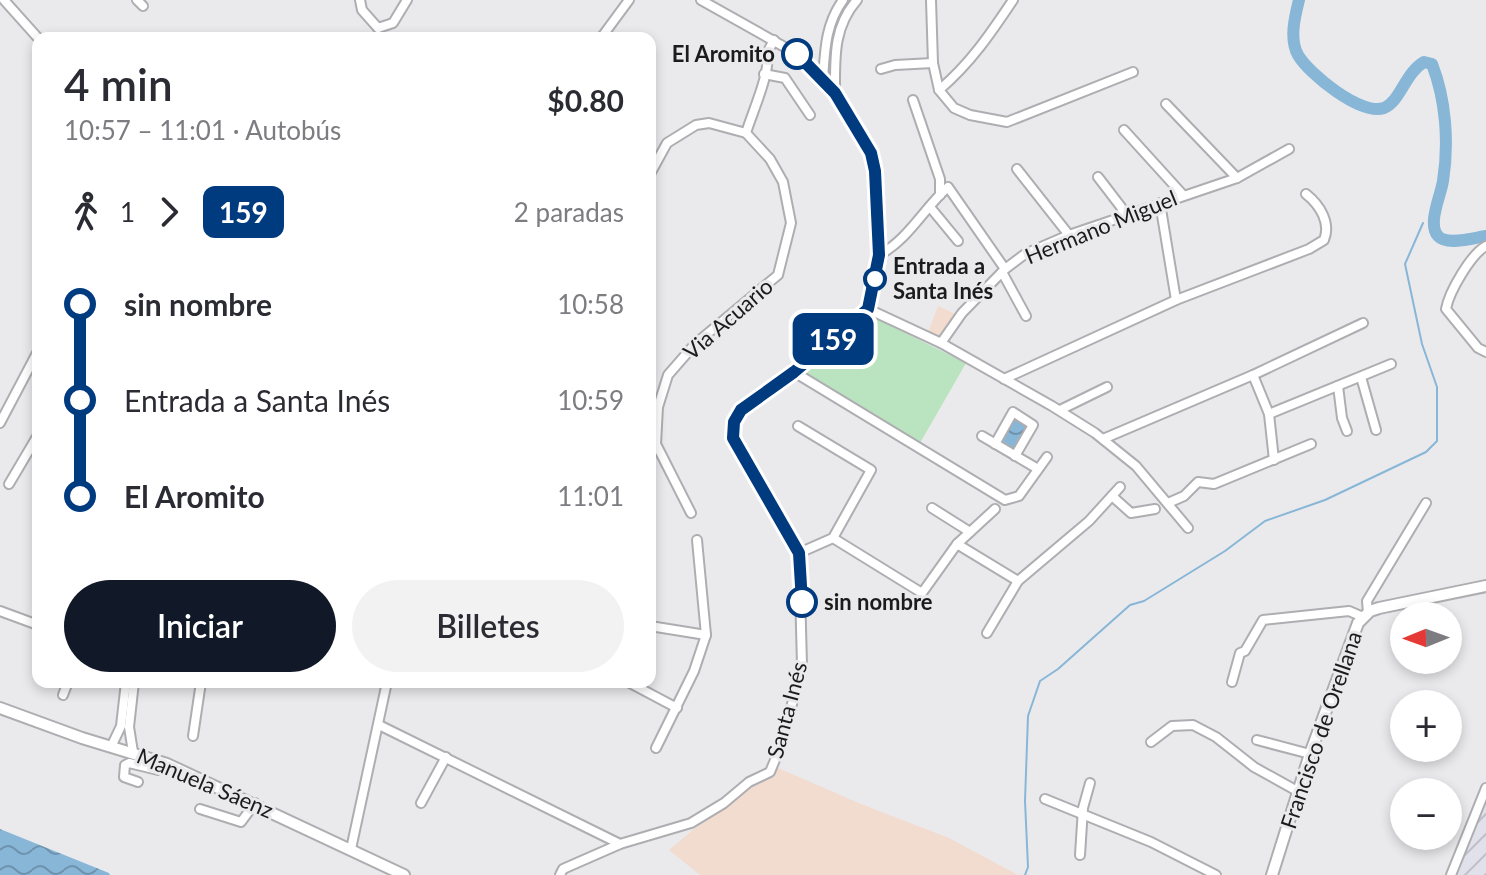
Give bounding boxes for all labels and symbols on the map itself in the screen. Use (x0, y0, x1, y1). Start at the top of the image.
marker: El Aromito (782, 39, 812, 69)
place label: El Aromito (672, 40, 775, 67)
street label: Hermano Miguel (1021, 184, 1181, 269)
place label: Entrada a Santa Inés (893, 252, 993, 304)
marker: Entrada a Santa Inés (864, 268, 886, 290)
street label: Via Acuario (677, 272, 778, 365)
line badge: 159 (787, 313, 879, 365)
marker: sin nombre (787, 587, 817, 617)
place label: sin nombre (824, 588, 933, 615)
north arrow (1390, 602, 1462, 674)
street label: Francisco de Orellana (1274, 628, 1367, 832)
street label: Santa Inés (761, 659, 812, 761)
street label: Manuela Sáenz (133, 742, 277, 823)

